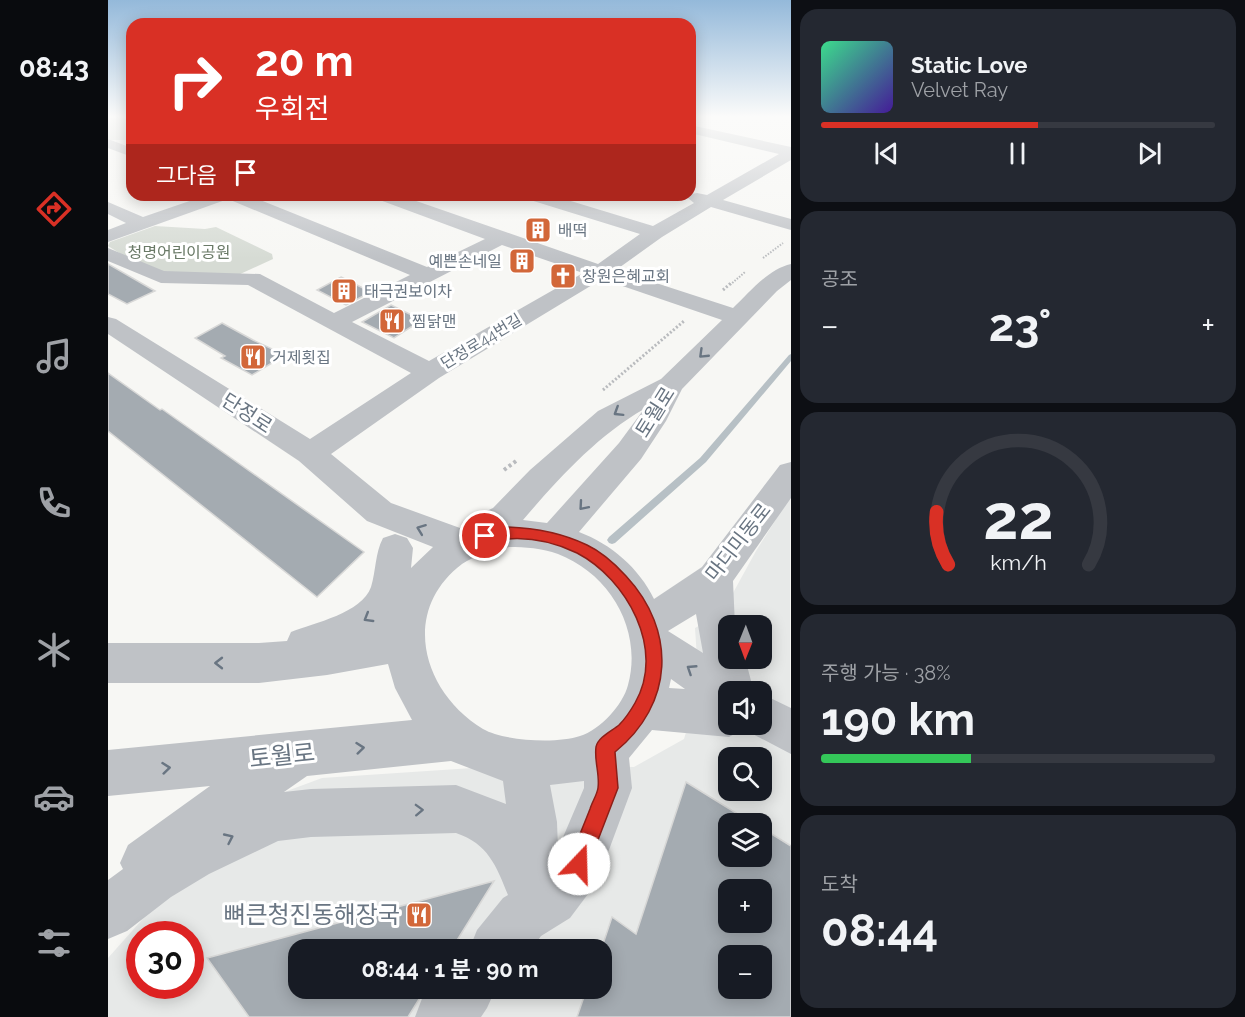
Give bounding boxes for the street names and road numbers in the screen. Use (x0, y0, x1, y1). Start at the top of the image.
street label: 단정로44번길 (437, 310, 525, 373)
street label: 토월로 (630, 382, 680, 442)
street label: 단정로 (217, 388, 277, 438)
street label: 마디미동로 (700, 498, 776, 586)
street label: 토월로 (247, 738, 316, 773)

